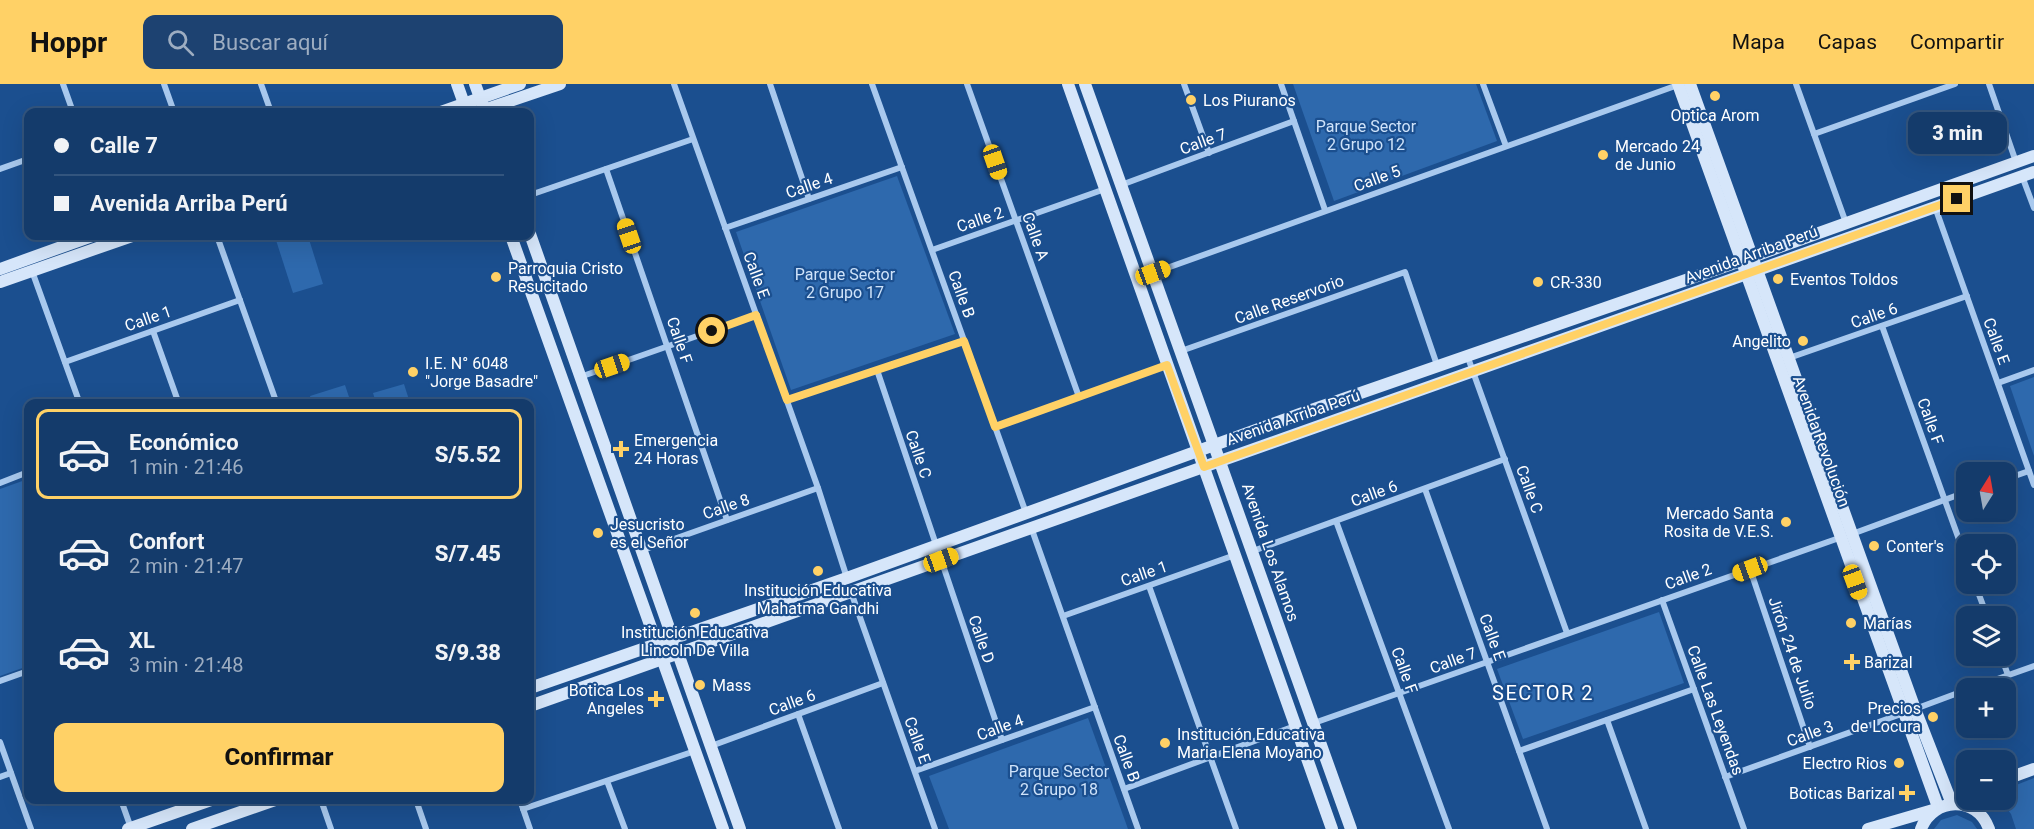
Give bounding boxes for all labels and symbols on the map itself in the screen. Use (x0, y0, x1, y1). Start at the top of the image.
marker: Optica Arom (1708, 89, 1722, 103)
place label: Los Piuranos (1203, 91, 1296, 110)
marker: Los Piuranos (1184, 93, 1198, 107)
place label: Optica Arom (1670, 106, 1760, 125)
callout: 3 min (1908, 112, 2006, 154)
park label: Parque Sector 2 Grupo 12 (1316, 117, 1417, 154)
street label: Calle 7 (1177, 124, 1229, 159)
place label: Mercado 24 de Junio (1615, 137, 1700, 174)
car (981, 142, 1009, 182)
marker: Mercado 24 de Junio (1596, 148, 1610, 162)
street label: Calle 5 (1351, 161, 1403, 196)
street label: Calle 4 (783, 169, 835, 202)
route end (1943, 185, 1970, 212)
street label: Calle 2 (954, 203, 1006, 236)
street label: Calle A (1018, 210, 1053, 263)
car (615, 216, 643, 256)
street label: Avenida Arriba Perú (1682, 222, 1820, 287)
street label: Calle E (739, 249, 774, 301)
car (1133, 258, 1173, 288)
place label: Parroquia Cristo Resucitado (508, 259, 623, 296)
park label: Parque Sector 2 Grupo 17 (795, 265, 896, 302)
street label: Calle B (944, 268, 979, 321)
marker: Parroquia Cristo Resucitado (489, 270, 503, 284)
place label: Eventos Toldos (1790, 270, 1898, 289)
street label: Calle Reservorio (1232, 271, 1347, 328)
marker: Eventos Toldos (1771, 272, 1785, 286)
place label: CR-330 (1550, 273, 1602, 292)
marker: CR-330 (1531, 275, 1545, 289)
street label: Calle 6 (1848, 299, 1900, 332)
street label: Calle 1 (122, 302, 174, 335)
street label: Calle F (663, 314, 696, 366)
street label: Calle E (1979, 315, 2014, 367)
route start (698, 317, 725, 344)
place label: Angelito (1732, 332, 1791, 351)
marker: Angelito (1796, 334, 1810, 348)
car (592, 352, 632, 380)
place label: I.E. N° 6048 "Jorge Basadre" (425, 354, 538, 391)
marker: I.E. N° 6048 "Jorge Basadre" (406, 365, 420, 379)
street label: Avenida Revolución (1789, 373, 1854, 510)
street label: Avenida Arriba Perú (1224, 386, 1363, 449)
street label: Calle F (1913, 395, 1948, 447)
street label: Calle C (901, 428, 936, 481)
place label: Emergencia 24 Horas (634, 431, 718, 468)
marker: Emergencia 24 Horas (612, 440, 630, 458)
north arrow (1956, 462, 2016, 522)
street label: Calle C (1512, 463, 1547, 516)
street label: Calle 6 (1348, 476, 1400, 511)
street label: Avenida Los Alamos (1238, 481, 1303, 624)
street label: Calle 8 (700, 490, 752, 523)
place label: Mercado Santa Rosita de V.E.S. (1664, 504, 1774, 541)
place label: Jesucristo es el Señor (610, 515, 689, 552)
marker: Mercado Santa Rosita de V.E.S. (1779, 515, 1793, 529)
marker: Jesucristo es el Señor (591, 526, 605, 540)
place label: Conter's (1886, 537, 1944, 556)
marker: Conter's (1867, 539, 1881, 553)
car (921, 545, 961, 575)
car (1730, 554, 1770, 584)
street label: Calle 1 (1118, 557, 1170, 590)
street label: Calle 2 (1662, 559, 1714, 594)
car (1840, 562, 1870, 602)
marker: Institución Educativa Mahatma Gandhi (811, 564, 825, 578)
place label: Institución Educativa Mahatma Gandhi (744, 581, 892, 618)
street label: Jirón 24 de Julio (1764, 594, 1821, 712)
marker: Institución Educativa Lincoln De Villa (688, 606, 702, 620)
street label: Calle E (1475, 611, 1510, 663)
street label: Calle D (964, 612, 999, 666)
place label: Marías (1863, 614, 1912, 633)
marker: Marías (1844, 616, 1858, 630)
place label: Institución Educativa Lincoln De Villa (621, 623, 769, 660)
street label: Calle 7 (1427, 643, 1479, 678)
street label: Calle Las Leyendas (1683, 643, 1748, 778)
street label: Calle F (1387, 644, 1422, 696)
place label: Barizal (1864, 653, 1913, 672)
marker: Barizal (1845, 655, 1859, 669)
place label: Mass (712, 676, 751, 695)
marker: Mass (693, 678, 707, 692)
place label: Botica Los Angeles (569, 681, 644, 718)
district label: SECTOR 2 (1492, 681, 1594, 705)
street label: Calle 6 (766, 685, 818, 720)
marker: Botica Los Angeles (649, 692, 663, 706)
place label: Precios de Locura (1851, 699, 1921, 736)
street label: Calle 4 (974, 710, 1026, 745)
marker: Precios de Locura (1926, 710, 1940, 724)
street label: Calle E (900, 714, 935, 766)
street label: Calle 3 (1784, 716, 1836, 751)
place label: Institución Educativa Maria Elena Moyano (1177, 725, 1325, 762)
street label: Calle B (1109, 732, 1144, 785)
marker: Institución Educativa Maria Elena Moyano (1158, 736, 1172, 750)
place label: Electro Rios (1802, 754, 1887, 773)
marker: Electro Rios (1892, 756, 1906, 770)
park label: Parque Sector 2 Grupo 18 (1009, 762, 1110, 799)
place label: Boticas Barizal (1789, 784, 1895, 803)
marker: Boticas Barizal (1900, 786, 1914, 800)

